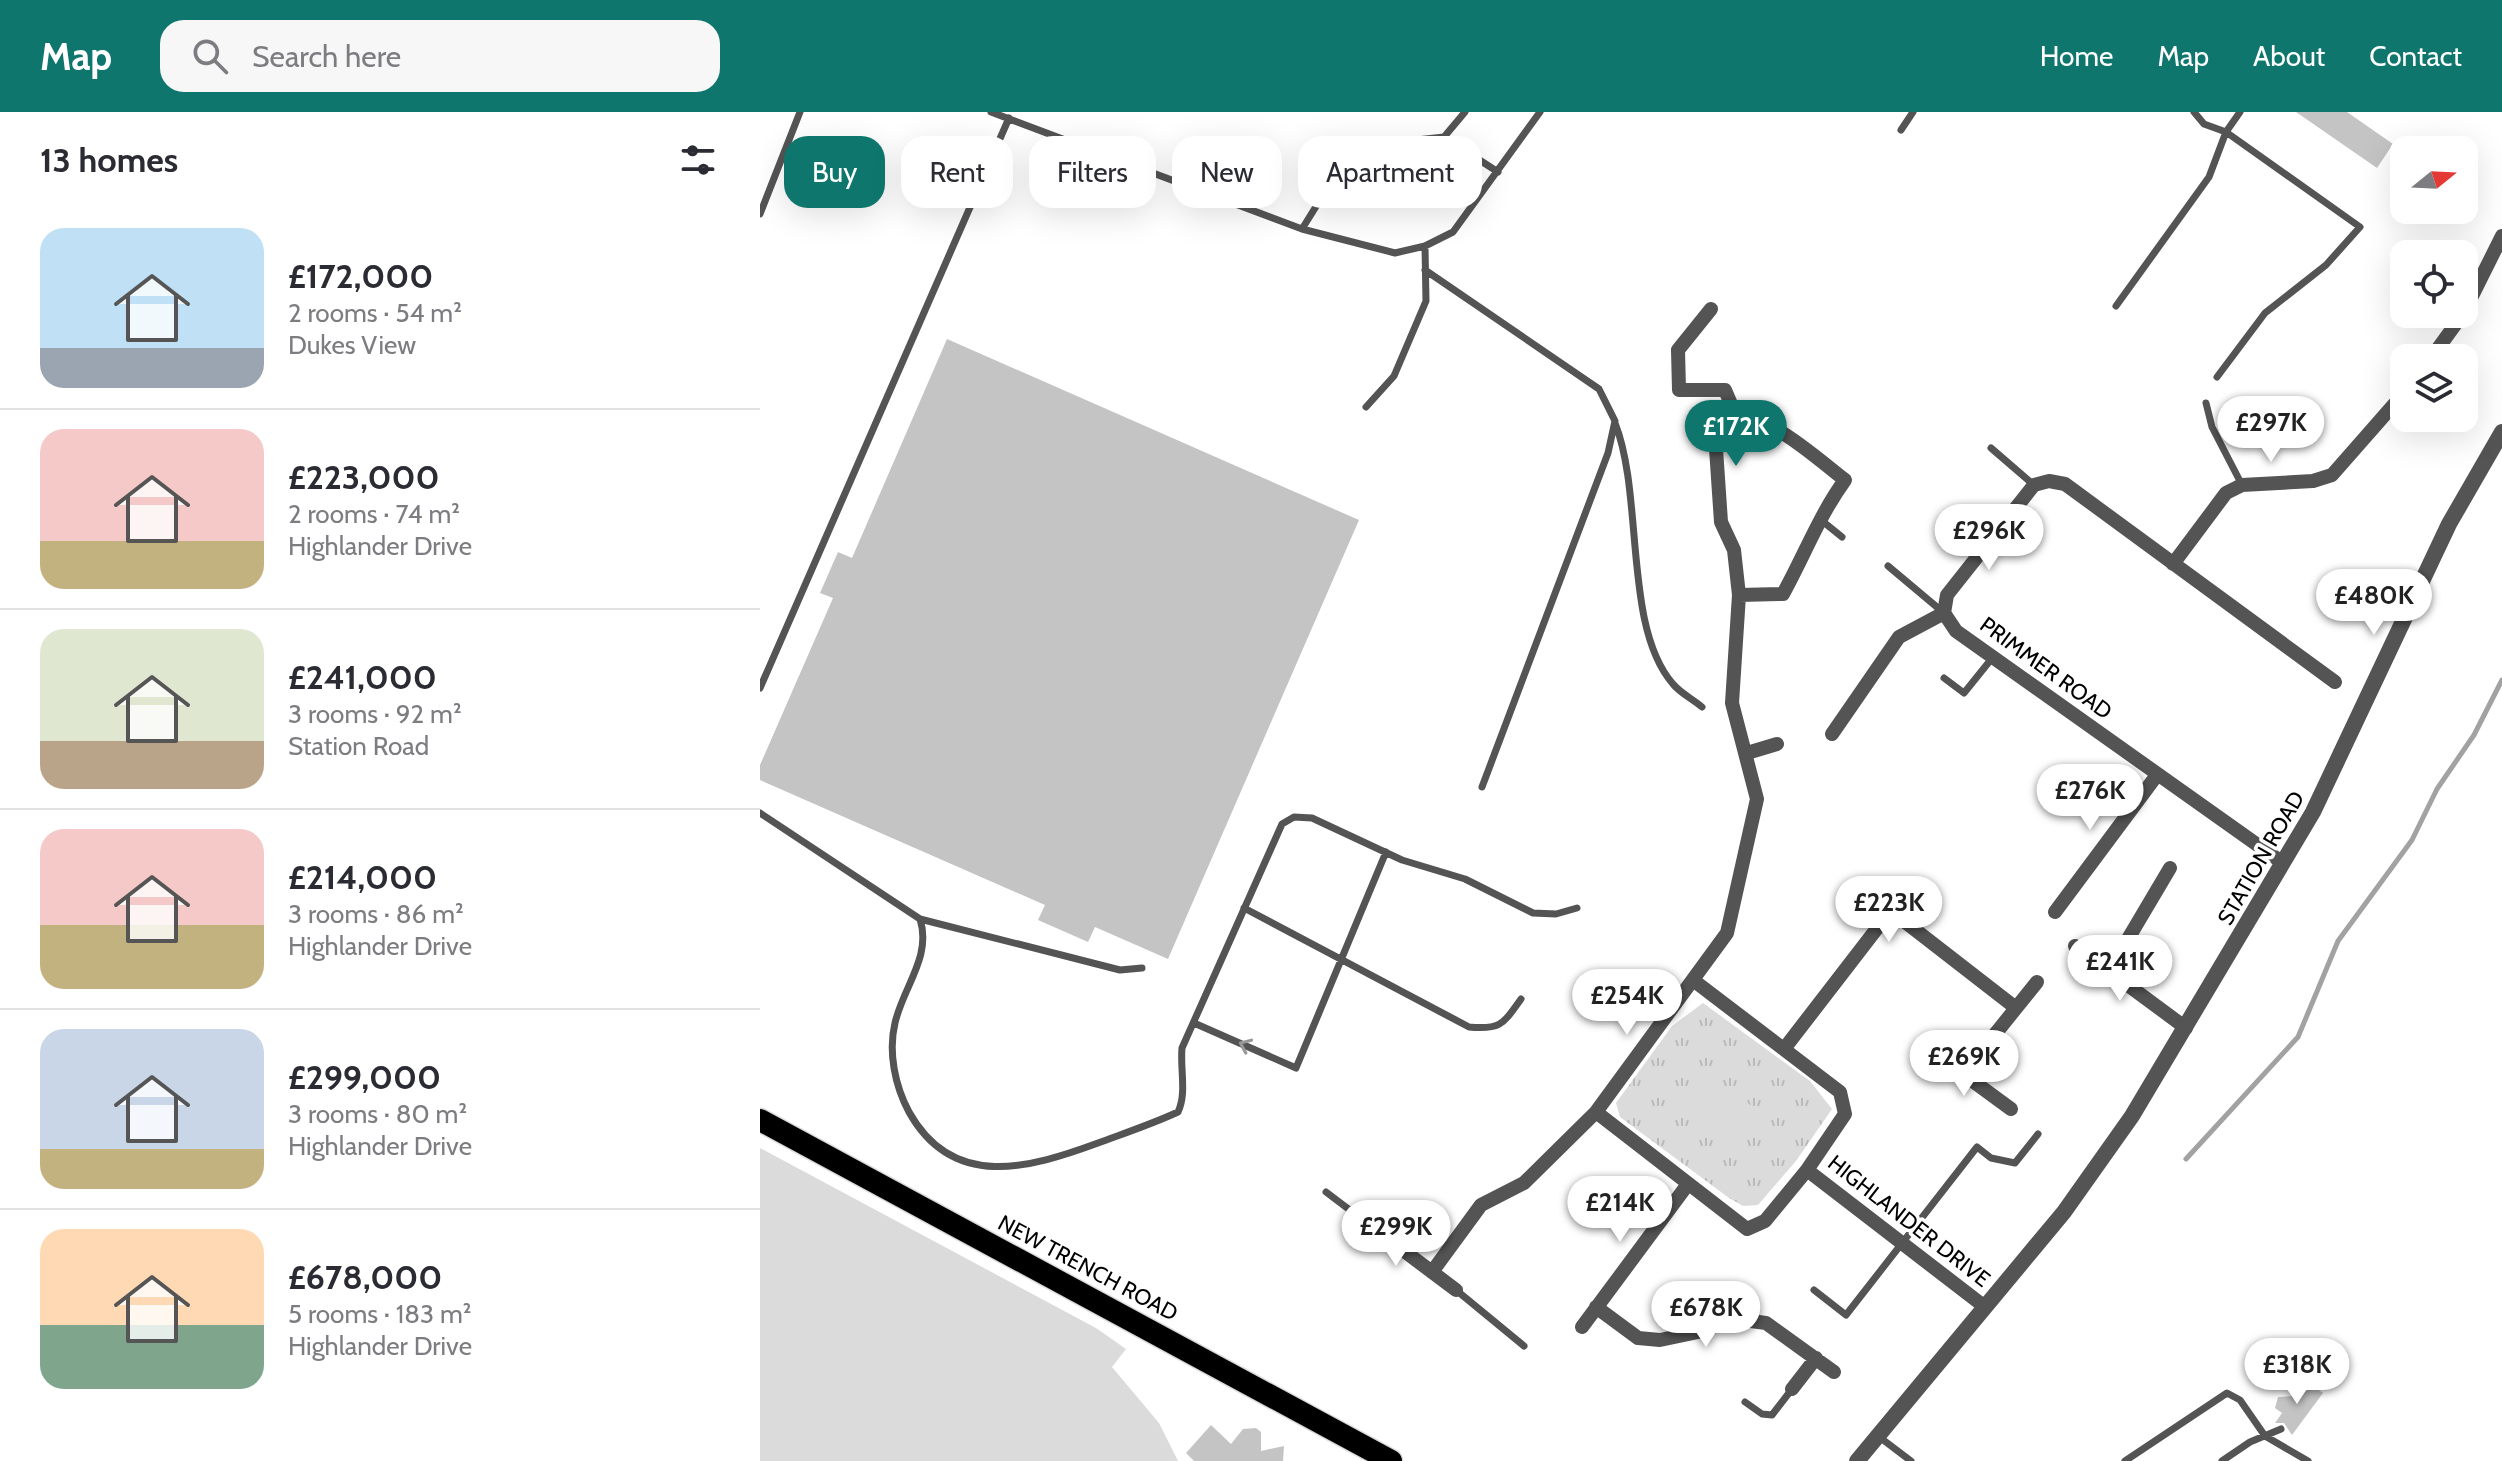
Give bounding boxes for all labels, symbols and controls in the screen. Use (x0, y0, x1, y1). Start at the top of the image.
search box (160, 20, 720, 92)
text: Map (40, 33, 112, 80)
icon: search (188, 34, 232, 78)
text: Search here (252, 38, 401, 75)
text: Home (2040, 39, 2113, 73)
text: Map (2157, 39, 2209, 73)
text: About (2253, 39, 2325, 73)
text: Contact (2369, 39, 2462, 73)
chip: Buy (784, 136, 885, 208)
chip: Rent (901, 136, 1013, 208)
chip: Filters (1029, 136, 1156, 208)
chip: New (1172, 136, 1282, 208)
chip: Apartment (1298, 136, 1482, 208)
north arrow (2390, 136, 2478, 224)
map controls (2390, 136, 2478, 432)
icon: filters (676, 138, 720, 182)
text: 13 homes (40, 139, 178, 181)
button: locate (2390, 240, 2478, 328)
text: £172,000 (288, 255, 433, 297)
icon: home (104, 260, 200, 356)
text: 2 rooms · 54 m² (288, 297, 462, 329)
text: Dukes View (288, 329, 416, 361)
button: layers (2390, 344, 2478, 432)
pin: £297K (2215, 396, 2327, 464)
pin: £172K (1680, 400, 1792, 468)
text: £297K (2235, 406, 2307, 438)
text: £172K (1703, 410, 1769, 442)
text: £223,000 (288, 456, 440, 498)
icon: home (104, 461, 200, 557)
text: 2 rooms · 74 m² (288, 498, 460, 530)
pin: £296K (1933, 504, 2045, 572)
text: £296K (1953, 514, 2025, 546)
text: Highlander Drive (288, 530, 472, 562)
pin: £480K (2318, 569, 2430, 637)
text: £480K (2334, 579, 2414, 611)
street label: PRIMMER ROAD (1975, 611, 2117, 725)
text: £241,000 (288, 656, 437, 698)
icon: home (104, 661, 200, 757)
text: 3 rooms · 92 m² (288, 698, 462, 730)
text: Station Road (288, 730, 429, 762)
pin: £276K (2034, 764, 2146, 832)
text: £276K (2055, 774, 2125, 806)
street label: STATION ROAD (2212, 786, 2310, 930)
text: £214,000 (288, 856, 437, 898)
icon: home (104, 861, 200, 957)
pin: £223K (1833, 876, 1945, 944)
text: £223K (1853, 886, 1925, 918)
text: 3 rooms · 86 m² (288, 898, 464, 930)
text: Highlander Drive (288, 930, 472, 962)
pin: £241K (2064, 935, 2176, 1003)
text: £241K (2085, 945, 2155, 977)
pin: £254K (1571, 969, 1683, 1037)
text: £254K (1590, 979, 1664, 1011)
pin: £269K (1908, 1030, 2020, 1098)
one-way arrow (1239, 1039, 1253, 1055)
text: £269K (1928, 1040, 2000, 1072)
text: £299,000 (288, 1056, 441, 1098)
icon: home (104, 1061, 200, 1157)
text: 3 rooms · 80 m² (288, 1098, 467, 1130)
text: Highlander Drive (288, 1130, 472, 1162)
street label: HIGHLANDER DRIVE (1823, 1149, 1995, 1293)
pin: £214K (1564, 1176, 1676, 1244)
text: £214K (1585, 1186, 1655, 1218)
pin: £299K (1340, 1200, 1452, 1268)
street label: NEW TRENCH ROAD (994, 1209, 1182, 1327)
text: £299K (1360, 1210, 1432, 1242)
text: £678,000 (288, 1256, 442, 1298)
icon: home (104, 1261, 200, 1357)
pin: £678K (1650, 1281, 1762, 1349)
text: £678K (1669, 1291, 1743, 1323)
text: 5 rooms · 183 m² (288, 1298, 471, 1330)
text: Highlander Drive (288, 1330, 472, 1362)
pin: £318K (2241, 1338, 2353, 1406)
text: £318K (2262, 1348, 2332, 1380)

